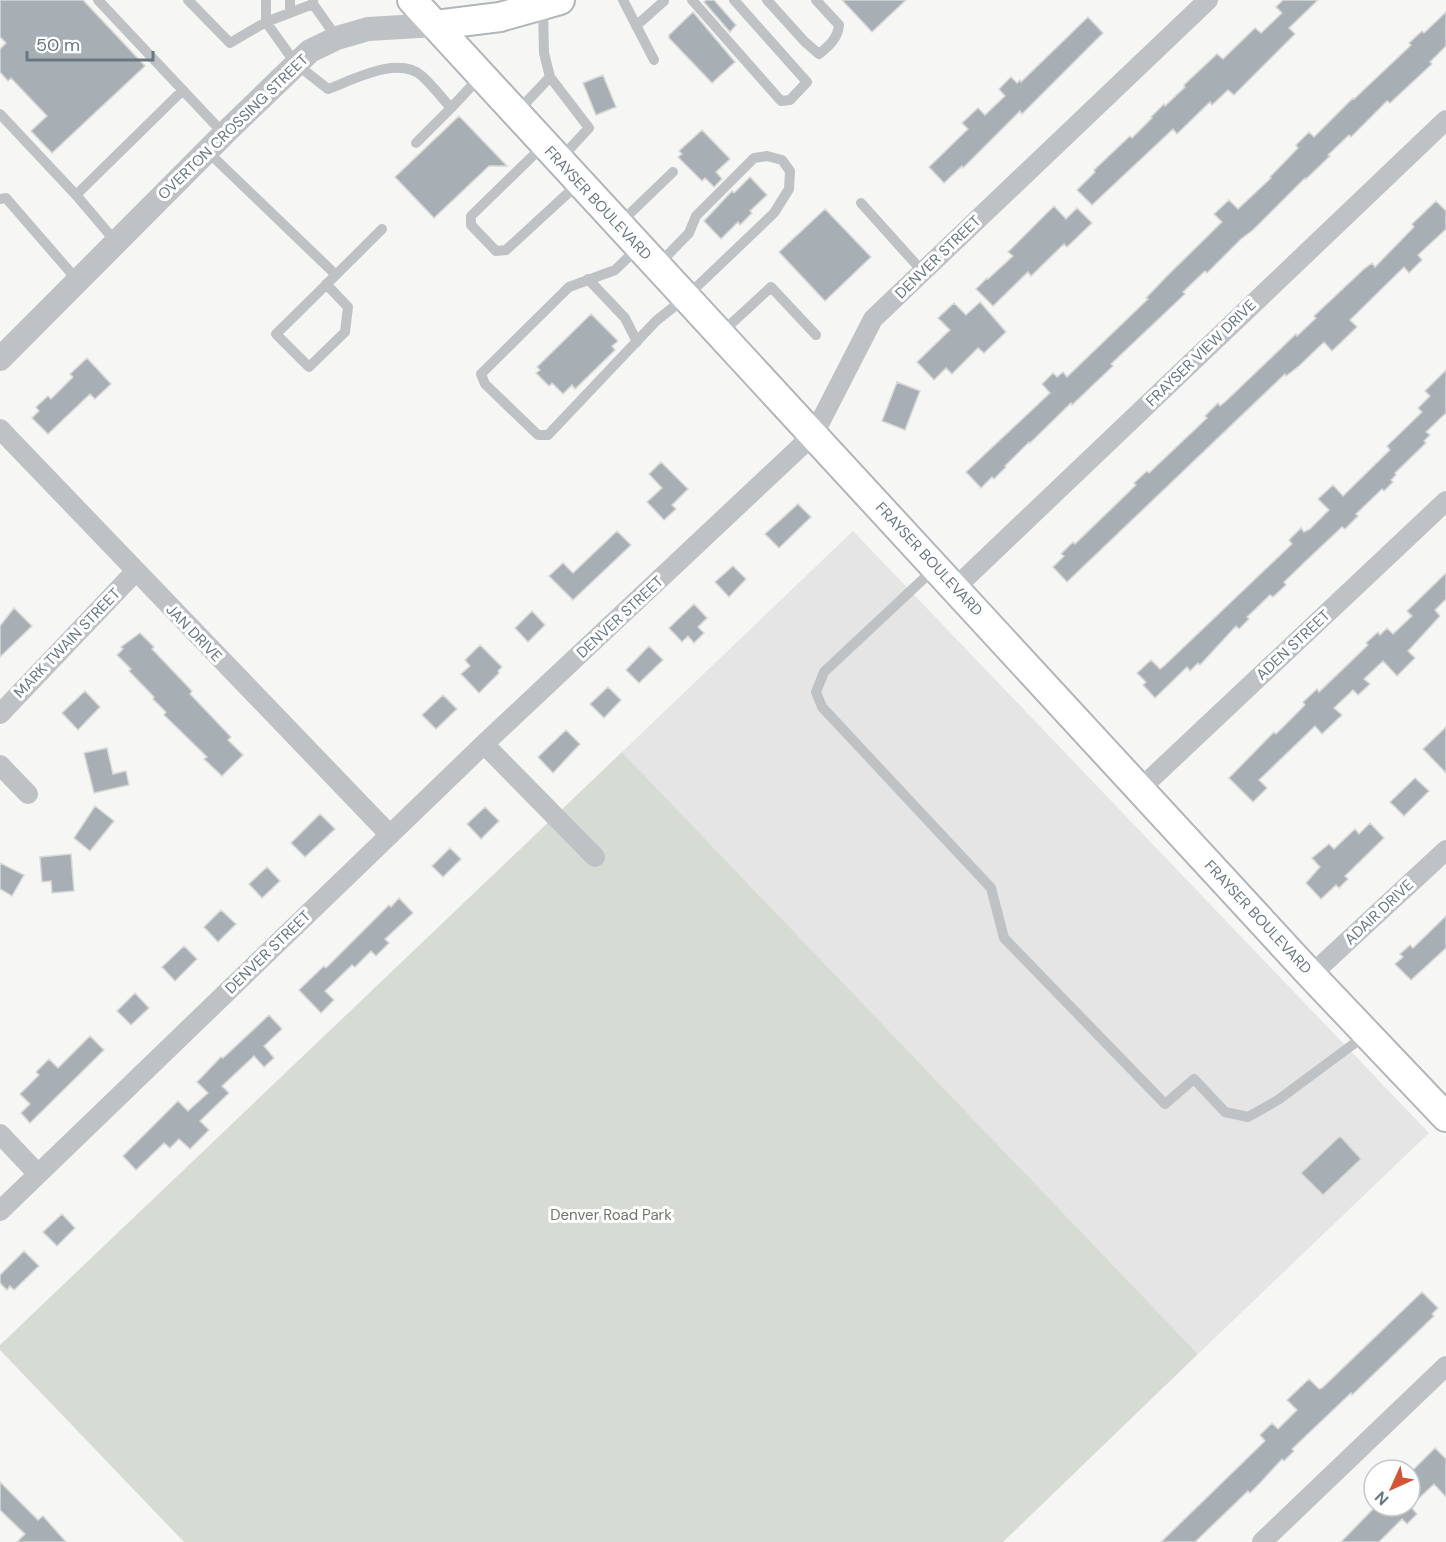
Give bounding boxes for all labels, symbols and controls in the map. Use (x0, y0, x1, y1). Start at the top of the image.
scale bar (27, 24, 153, 62)
text: 50 m (36, 33, 80, 57)
street label: OVERTON CROSSING STREET (154, 50, 312, 204)
street label: FRAYSER BOULEVARD (540, 142, 656, 264)
street label: DENVER STREET (891, 211, 985, 303)
street label: FRAYSER VIEW DRIVE (1142, 295, 1260, 411)
street label: FRAYSER BOULEVARD (871, 498, 987, 620)
street label: DENVER STREET (572, 572, 668, 662)
street label: MARK TWAIN STREET (9, 584, 125, 702)
street label: JAN DRIVE (162, 600, 226, 666)
street label: ADEN STREET (1252, 606, 1334, 684)
street label: FRAYSER BOULEVARD (1200, 856, 1316, 978)
street label: ADAIR DRIVE (1340, 875, 1418, 949)
street label: DENVER STREET (221, 906, 315, 998)
park label: Denver Road Park (550, 1205, 672, 1225)
north arrow (1362, 1458, 1422, 1518)
text: N (1370, 1487, 1393, 1510)

